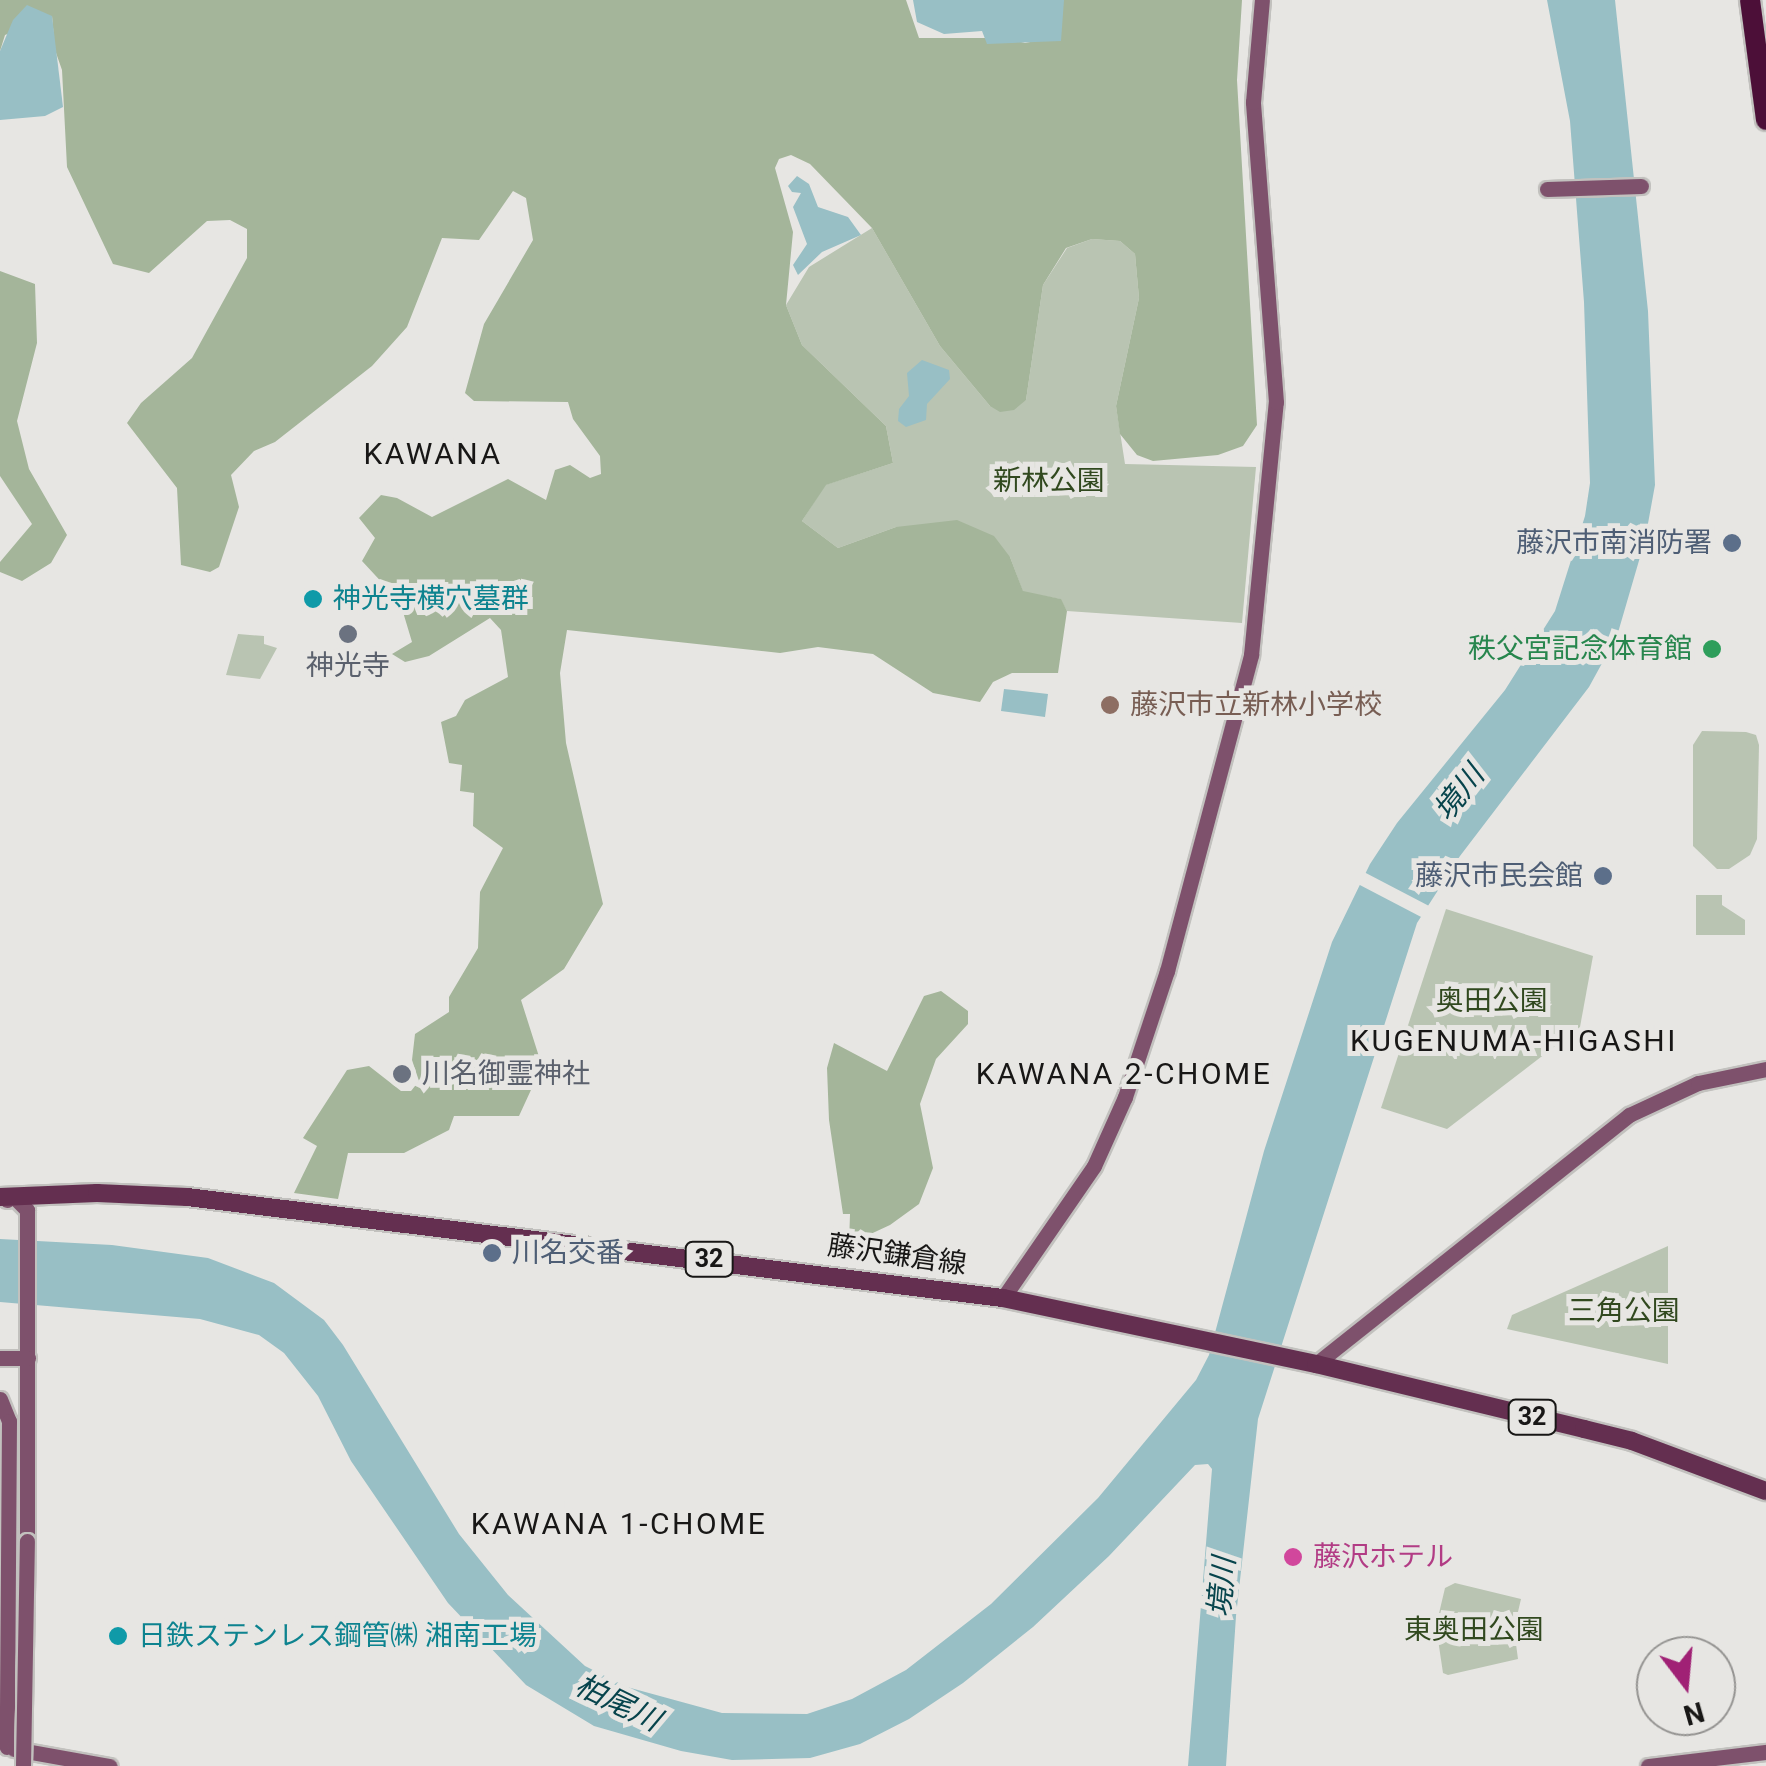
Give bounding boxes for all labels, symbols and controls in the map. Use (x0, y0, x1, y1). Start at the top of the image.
district label: KAWANA (363, 436, 503, 472)
park label: 新林公園 (993, 464, 1105, 498)
place label: 藤沢市南消防署 (1516, 526, 1712, 560)
marker: 藤沢市南消防署 (1721, 532, 1743, 554)
place label: 神光寺横穴墓群 (333, 582, 529, 616)
marker: 神光寺横穴墓群 (302, 588, 324, 610)
marker: 神光寺 (337, 623, 359, 645)
place label: 秩父宮記念体育館 (1468, 632, 1692, 666)
marker: 秩父宮記念体育館 (1701, 638, 1723, 660)
place label: 神光寺 (306, 649, 390, 683)
place label: 藤沢市立新林小学校 (1130, 688, 1382, 722)
marker: 藤沢市立新林小学校 (1099, 694, 1121, 716)
water label: 境川 (1426, 758, 1492, 828)
place label: 藤沢市民会館 (1415, 859, 1583, 893)
marker: 藤沢市民会館 (1592, 865, 1614, 887)
park label: 奥田公園 (1436, 984, 1548, 1018)
district label: KUGENUMA-HIGASHI (1350, 1023, 1678, 1059)
district label: KAWANA 2-CHOME (976, 1056, 1272, 1092)
place label: 川名御霊神社 (422, 1057, 590, 1091)
marker: 川名御霊神社 (391, 1063, 413, 1085)
street label: 藤沢鎌倉線 (825, 1229, 969, 1281)
place label: 川名交番 (512, 1236, 624, 1270)
road number: 32 (684, 1239, 734, 1279)
marker: 川名交番 (481, 1242, 503, 1264)
park label: 三角公園 (1568, 1294, 1680, 1328)
road number: 32 (1507, 1397, 1557, 1437)
district label: KAWANA 1-CHOME (471, 1506, 767, 1542)
place label: 藤沢ホテル (1313, 1540, 1453, 1574)
marker: 藤沢ホテル (1282, 1546, 1304, 1568)
water label: 境川 (1201, 1556, 1243, 1618)
park label: 東奥田公園 (1404, 1613, 1544, 1647)
place label: 日鉄ステンレス鋼管㈱ 湘南工場 (138, 1619, 537, 1653)
marker: 日鉄ステンレス鋼管㈱ 湘南工場 (107, 1625, 129, 1647)
north arrow (1636, 1636, 1736, 1736)
water label: 柏尾川 (570, 1667, 666, 1739)
text: N (1680, 1695, 1708, 1732)

